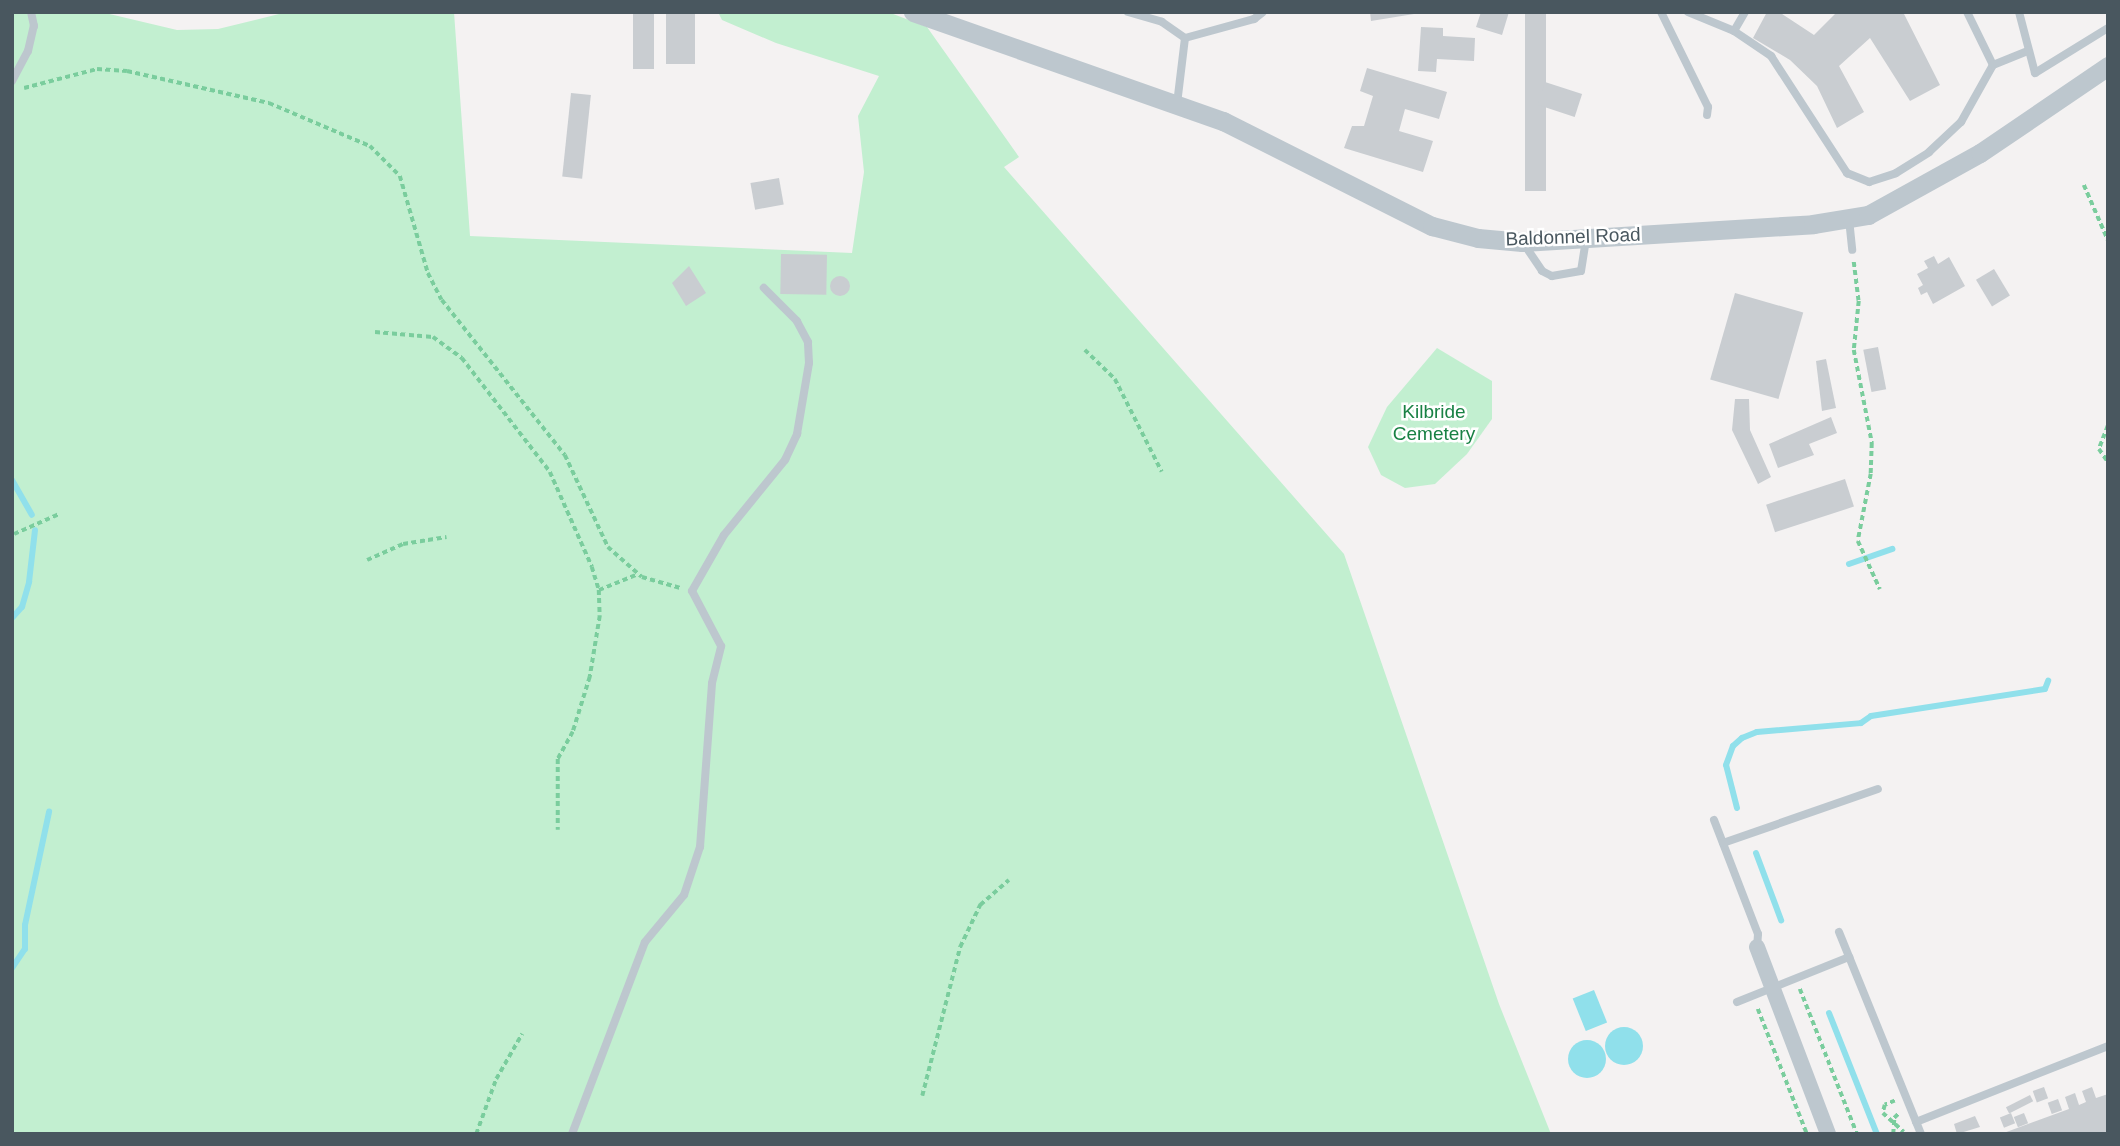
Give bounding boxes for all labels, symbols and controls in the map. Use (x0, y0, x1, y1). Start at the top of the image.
street label: Baldonnel Road (1505, 223, 1641, 251)
park label: Kilbride Cemetery (1393, 401, 1475, 445)

